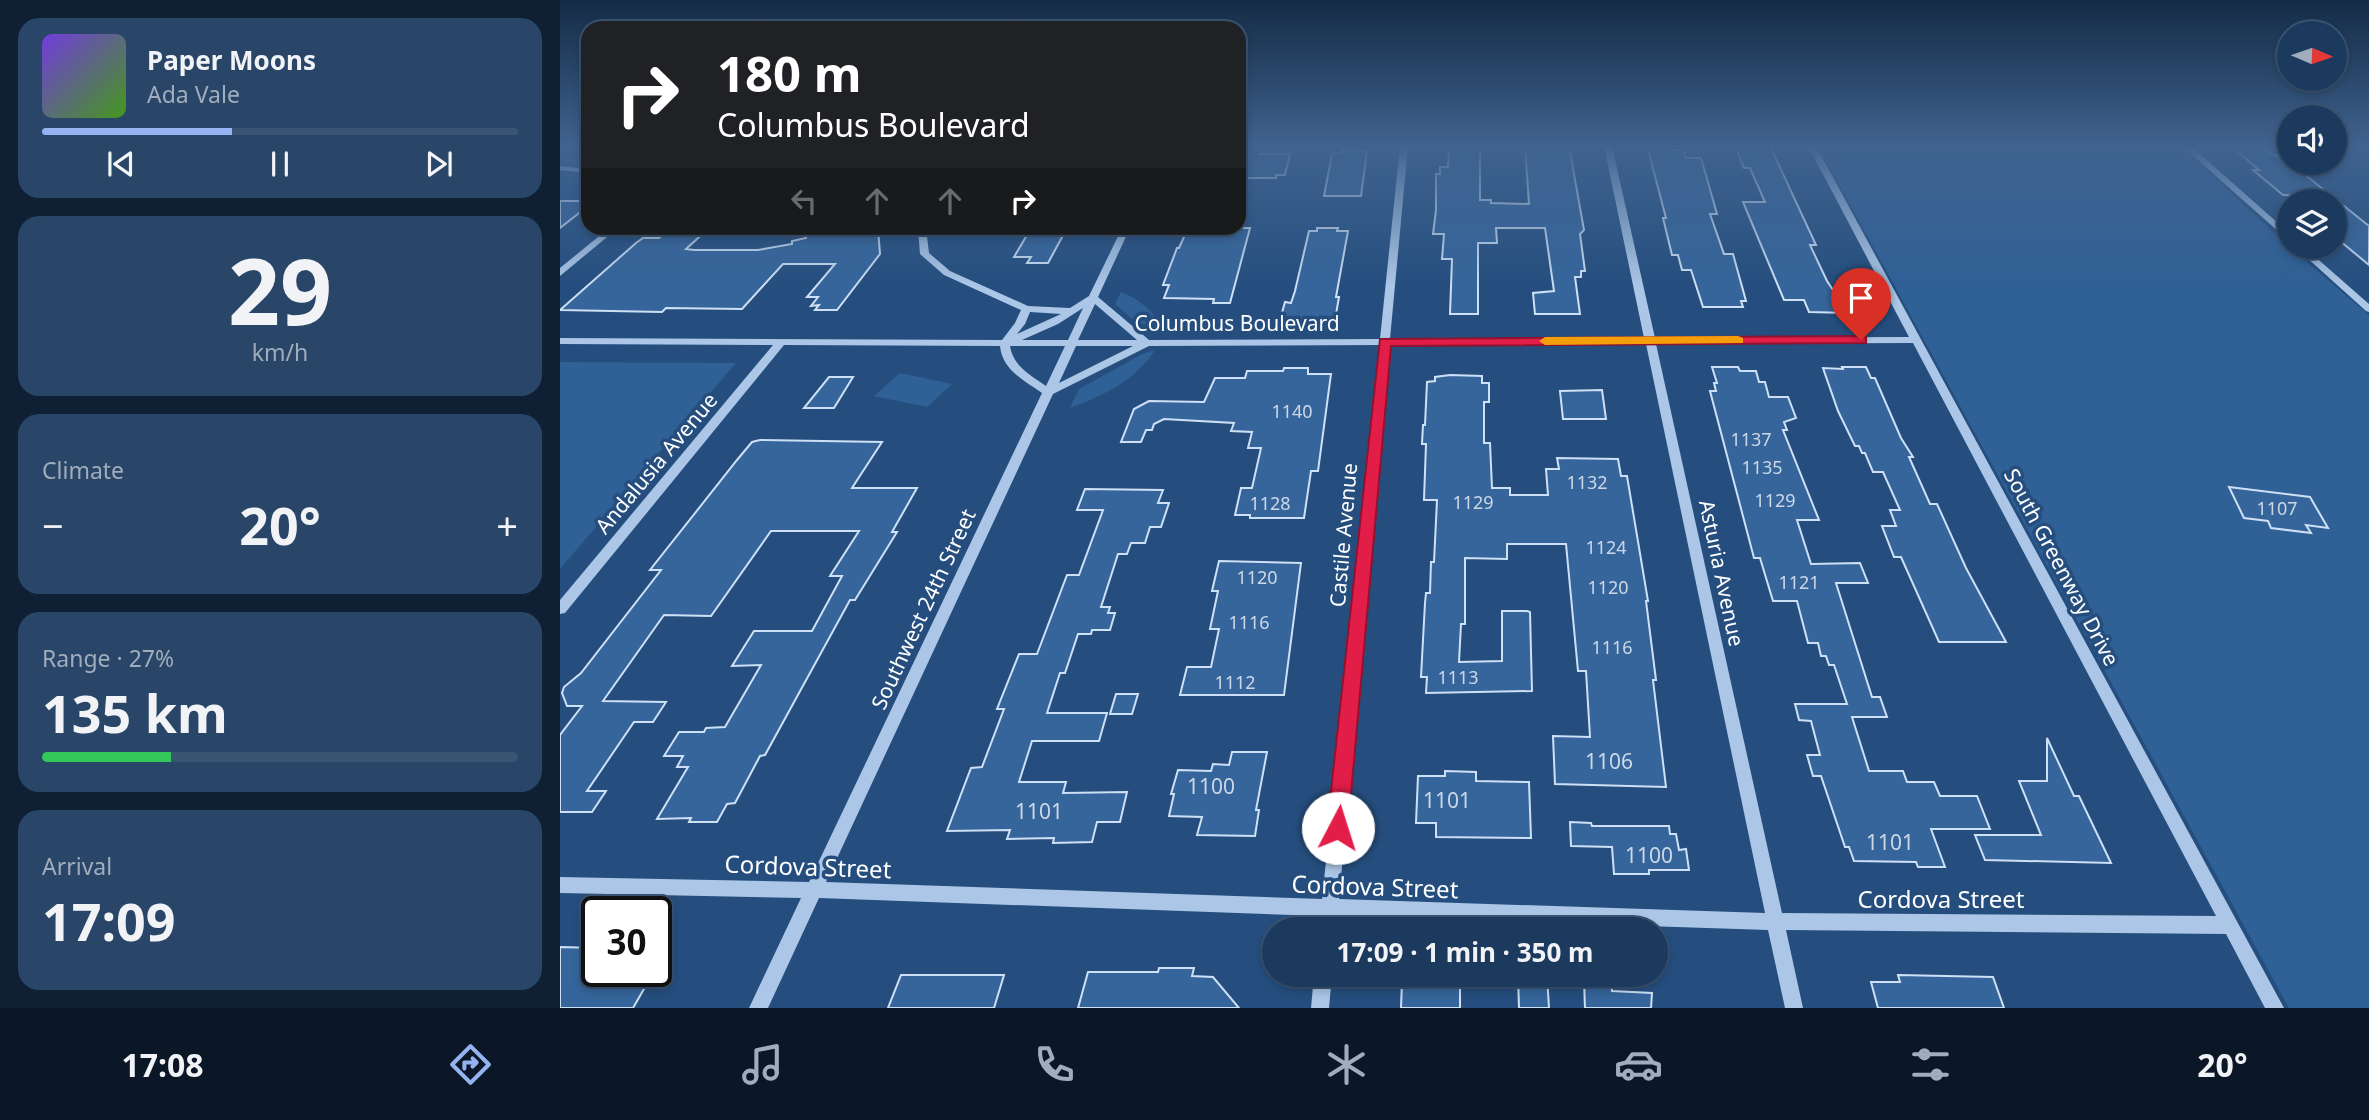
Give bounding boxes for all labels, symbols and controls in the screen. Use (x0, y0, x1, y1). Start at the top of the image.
north arrow (2277, 21, 2347, 91)
map controls (2277, 21, 2347, 259)
text: 180 m (717, 40, 862, 106)
text: Paper Moons (147, 42, 316, 78)
icon: right (602, 49, 693, 140)
text: Ada Vale (147, 78, 240, 110)
text: Columbus Boulevard (717, 103, 1030, 146)
button: sound (2277, 105, 2347, 175)
icon: previous (102, 145, 140, 183)
icon: pause (261, 145, 299, 183)
icon: next (420, 145, 458, 183)
icon: left (785, 182, 823, 220)
icon: ahead (858, 182, 896, 220)
icon: ahead (931, 182, 969, 220)
icon: right (1004, 182, 1042, 220)
button: layers (2277, 189, 2347, 259)
text: 29 (228, 228, 332, 352)
pin (1831, 268, 1891, 340)
icon: arrive (1842, 279, 1880, 317)
street label: Columbus Boulevard (1134, 309, 1340, 337)
text: km/h (252, 336, 308, 368)
street label: Andalusia Avenue (589, 387, 723, 539)
house number: 1140 (1271, 399, 1313, 423)
house number: 1137 (1730, 427, 1772, 451)
text: Climate (42, 454, 124, 486)
house number: 1135 (1741, 455, 1783, 479)
street label: Castile Avenue (1323, 462, 1363, 608)
street label: South Greenway Drive (1998, 463, 2126, 671)
house number: 1132 (1566, 470, 1608, 494)
house number: 1129 (1754, 488, 1796, 512)
text: 20° (239, 489, 321, 560)
house number: 1129 (1452, 490, 1494, 514)
house number: 1128 (1249, 491, 1291, 515)
house number: 1107 (2256, 496, 2298, 520)
street label: Asturia Avenue (1693, 497, 1751, 649)
text: − (42, 499, 64, 551)
text: + (496, 499, 518, 551)
street label: Southwest 24th Street (864, 504, 982, 714)
house number: 1124 (1585, 535, 1627, 559)
house number: 1120 (1236, 565, 1278, 589)
house number: 1121 (1778, 570, 1820, 594)
house number: 1120 (1587, 575, 1629, 599)
house number: 1116 (1228, 610, 1270, 634)
house number: 1116 (1591, 635, 1633, 659)
text: Range · 27% (42, 642, 174, 674)
house number: 1113 (1437, 665, 1479, 689)
house number: 1112 (1214, 670, 1256, 694)
text: 135 km (42, 677, 228, 748)
house number: 1106 (1585, 747, 1633, 775)
house number: 1100 (1187, 772, 1235, 800)
house number: 1101 (1423, 786, 1471, 814)
position arrow (1301, 791, 1375, 865)
house number: 1101 (1015, 797, 1063, 825)
house number: 1101 (1866, 828, 1914, 856)
house number: 1100 (1625, 841, 1673, 869)
street label: Cordova Street (724, 847, 892, 885)
text: Arrival (42, 850, 112, 882)
street label: Cordova Street (1291, 867, 1459, 905)
street label: Cordova Street (1858, 882, 2025, 915)
text: 17:09 (42, 885, 176, 956)
speed limit sign: 30 (581, 896, 672, 987)
text: 17:09 · 1 min · 350 m (1337, 934, 1593, 970)
icon: directions (446, 1040, 495, 1089)
icon: music (738, 1040, 787, 1089)
icon: phone (1030, 1040, 1079, 1089)
icon: climate (1322, 1040, 1371, 1089)
icon: car (1614, 1040, 1663, 1089)
icon: filters (1906, 1040, 1955, 1089)
text: 17:08 (121, 1043, 204, 1086)
text: 20° (2197, 1043, 2248, 1086)

